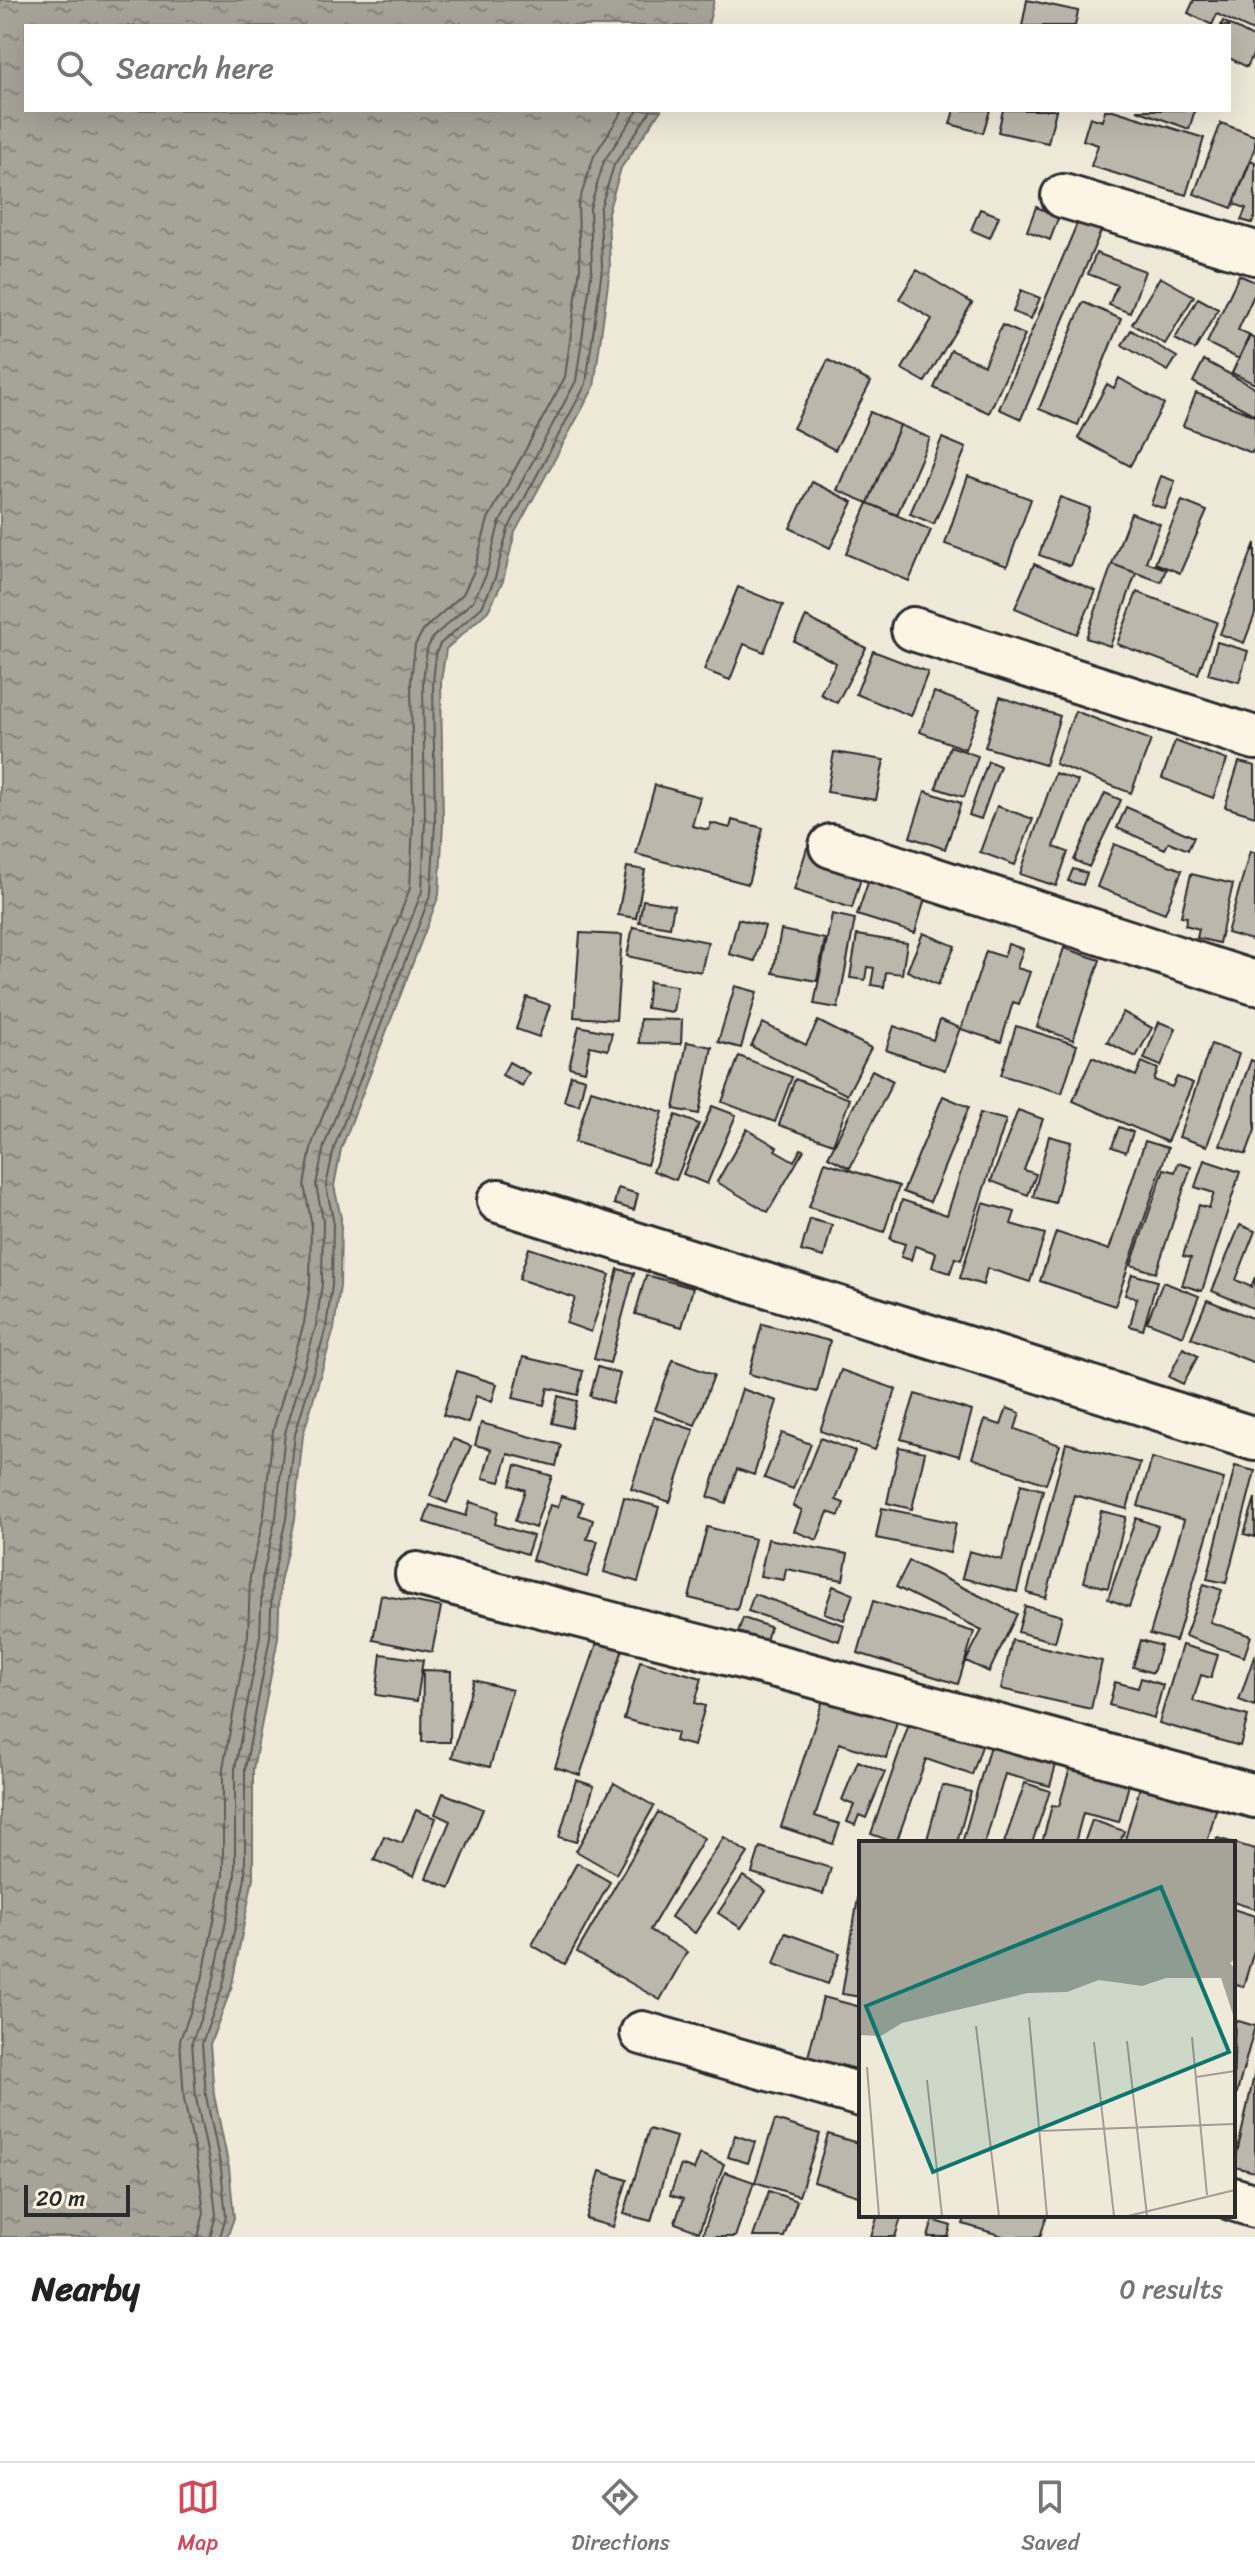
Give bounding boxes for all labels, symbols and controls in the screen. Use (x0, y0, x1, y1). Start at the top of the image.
search box (24, 24, 1231, 112)
text: Search here (116, 41, 274, 95)
icon: search (52, 46, 96, 90)
inset map (859, 1841, 1235, 2217)
text: 20 m (36, 2179, 85, 2218)
scale bar (24, 2181, 130, 2217)
text: Nearby (32, 2259, 140, 2319)
text: 0 results (1119, 2266, 1223, 2312)
tab: Map (176, 2475, 220, 2562)
tab: Directions (571, 2475, 670, 2562)
tab: Saved (1021, 2475, 1079, 2562)

